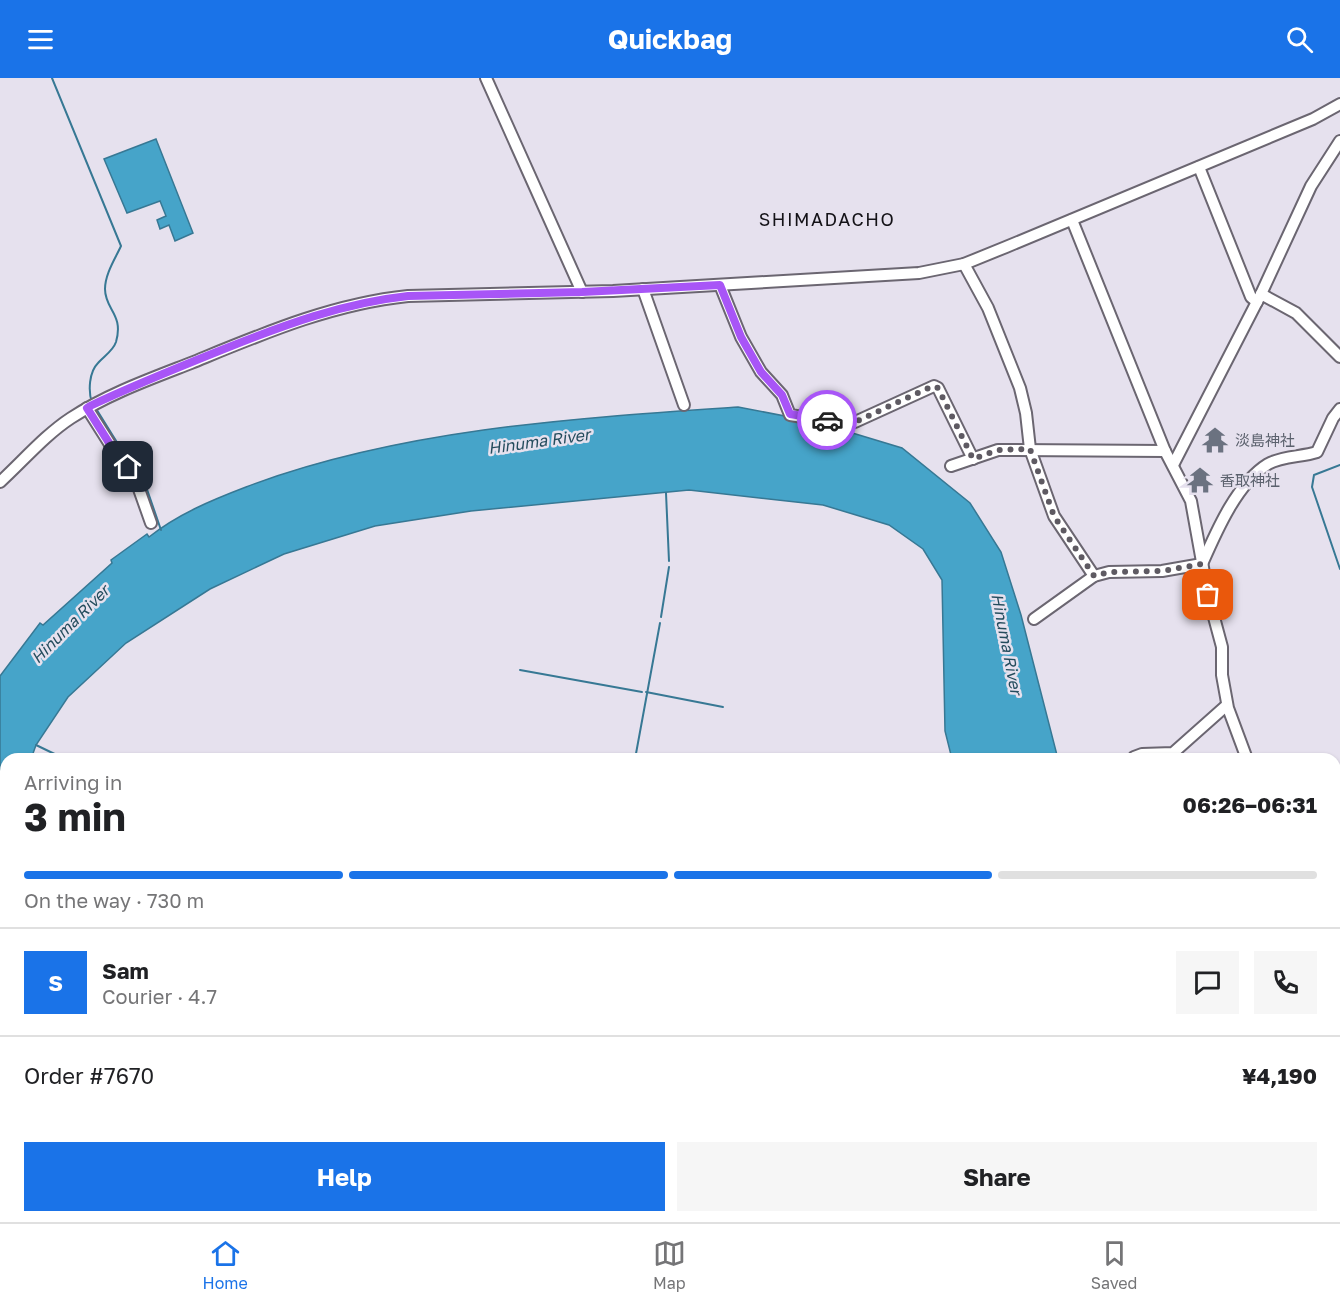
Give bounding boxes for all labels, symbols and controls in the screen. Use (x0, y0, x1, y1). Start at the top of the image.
icon: menu (24, 23, 57, 56)
text: Quickbag (608, 23, 732, 55)
icon: search (1283, 23, 1316, 56)
district label: SHIMADACHO (759, 208, 895, 230)
courier (797, 390, 857, 450)
icon: car (811, 404, 844, 437)
water label: Hinuma River (487, 424, 594, 458)
temple icon: 淡島神社 (1200, 425, 1230, 455)
place label: 淡島神社 (1235, 431, 1295, 449)
pin (102, 441, 153, 492)
icon: home (111, 450, 144, 483)
temple icon: 香取神社 (1185, 465, 1215, 495)
place label: 香取神社 (1220, 471, 1280, 489)
pin (1182, 569, 1233, 620)
icon: bag (1191, 578, 1224, 611)
water label: Hinuma River (27, 579, 115, 667)
water label: Hinuma River (987, 592, 1027, 699)
text: Arriving in (24, 770, 122, 794)
text: 06:26–06:31 (1183, 791, 1317, 818)
text: 3 min (24, 793, 126, 840)
text: On the way · 730 m (24, 888, 204, 912)
button: chat (1176, 951, 1239, 1014)
button: phone (1254, 951, 1317, 1014)
text: Sam (102, 957, 149, 984)
text: S (48, 969, 63, 996)
text: Courier · 4.7 (102, 984, 217, 1008)
text: Order #7670 (24, 1062, 154, 1089)
text: ¥4,190 (1242, 1062, 1317, 1089)
button: Help (24, 1142, 665, 1211)
button: Share (677, 1142, 1317, 1211)
tab: Home (203, 1237, 248, 1293)
tab: Map (653, 1237, 686, 1293)
tab: Saved (1091, 1237, 1137, 1293)

